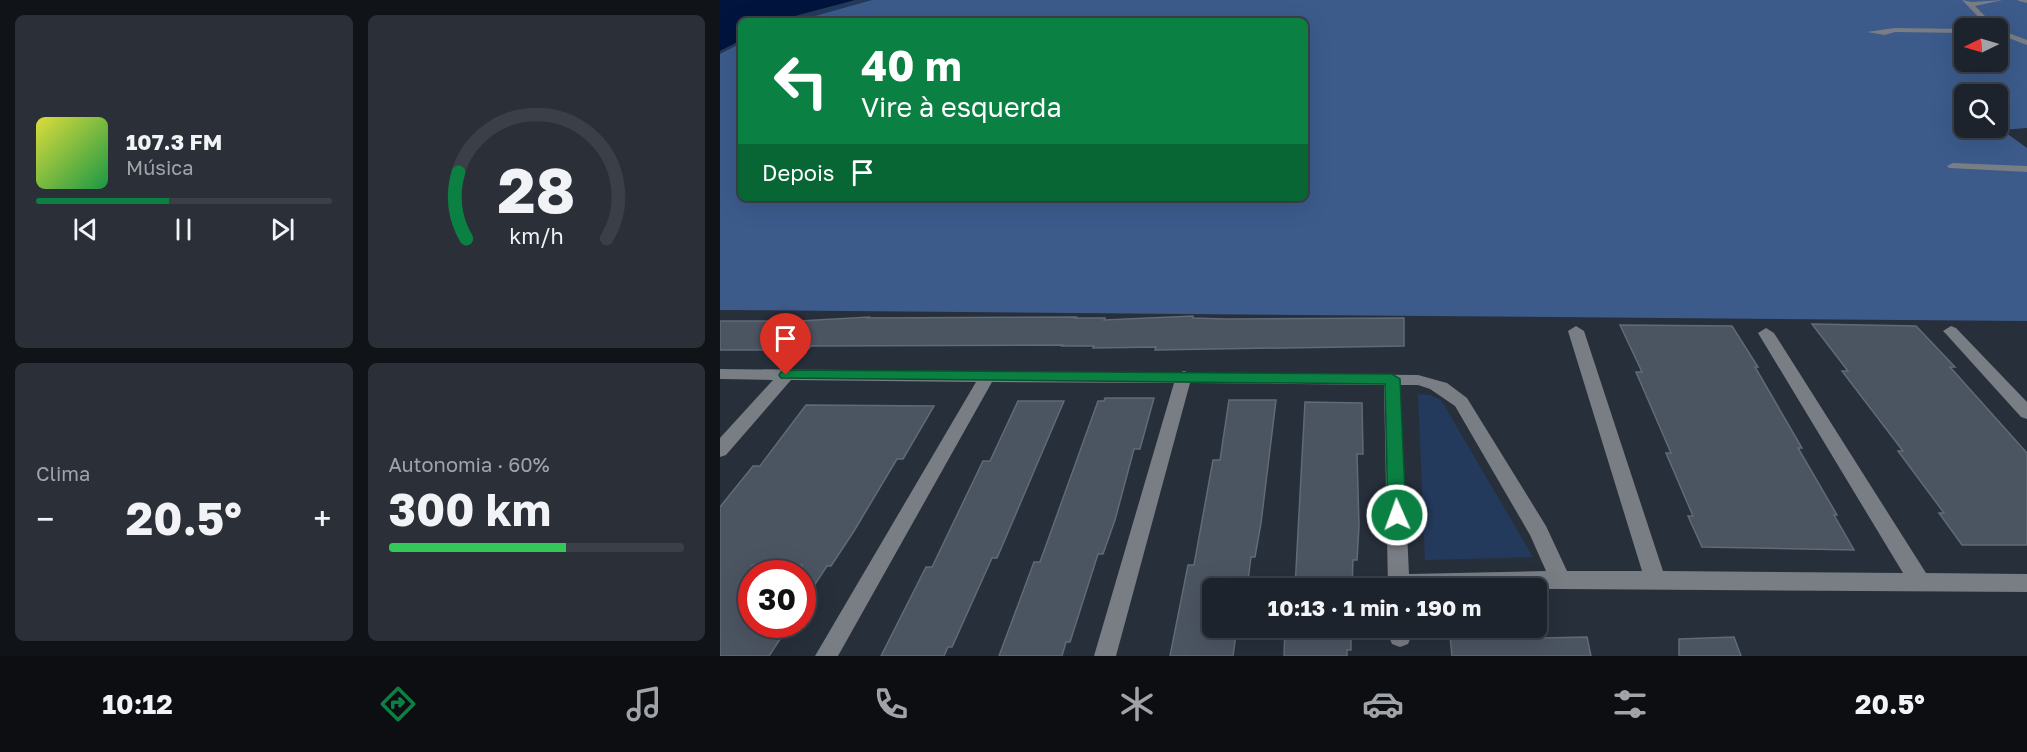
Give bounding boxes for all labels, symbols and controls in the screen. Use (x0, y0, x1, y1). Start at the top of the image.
north arrow (1954, 18, 2008, 72)
map controls (1954, 18, 2008, 138)
text: 40 m (861, 40, 962, 90)
icon: left (762, 42, 840, 120)
button: search (1954, 84, 2008, 138)
text: Vire à esquerda (861, 91, 1062, 123)
text: 107.3 FM (126, 128, 222, 155)
text: 28 (497, 152, 575, 227)
text: Música (126, 155, 193, 179)
icon: arrive (846, 156, 879, 189)
text: Depois (762, 159, 834, 186)
icon: previous (69, 213, 102, 246)
icon: pause (167, 213, 200, 246)
icon: next (266, 213, 299, 246)
text: km/h (509, 223, 564, 249)
pin (760, 313, 811, 375)
icon: arrive (769, 322, 802, 355)
text: Autonomia · 60% (389, 452, 550, 476)
text: Clima (36, 461, 90, 485)
text: 300 km (389, 482, 551, 536)
position arrow (1365, 483, 1429, 547)
text: 20.5° (126, 491, 242, 545)
text: − (36, 499, 54, 538)
text: + (313, 499, 331, 538)
speed limit sign: 30 (738, 560, 816, 638)
text: 10:13 · 1 min · 190 m (1268, 594, 1481, 621)
icon: directions (377, 683, 419, 725)
icon: music (623, 683, 665, 725)
icon: phone (870, 683, 912, 725)
icon: climate (1116, 683, 1158, 725)
icon: car (1362, 683, 1404, 725)
icon: filters (1609, 683, 1651, 725)
text: 10:12 (102, 688, 173, 720)
text: 20.5° (1855, 688, 1925, 720)

